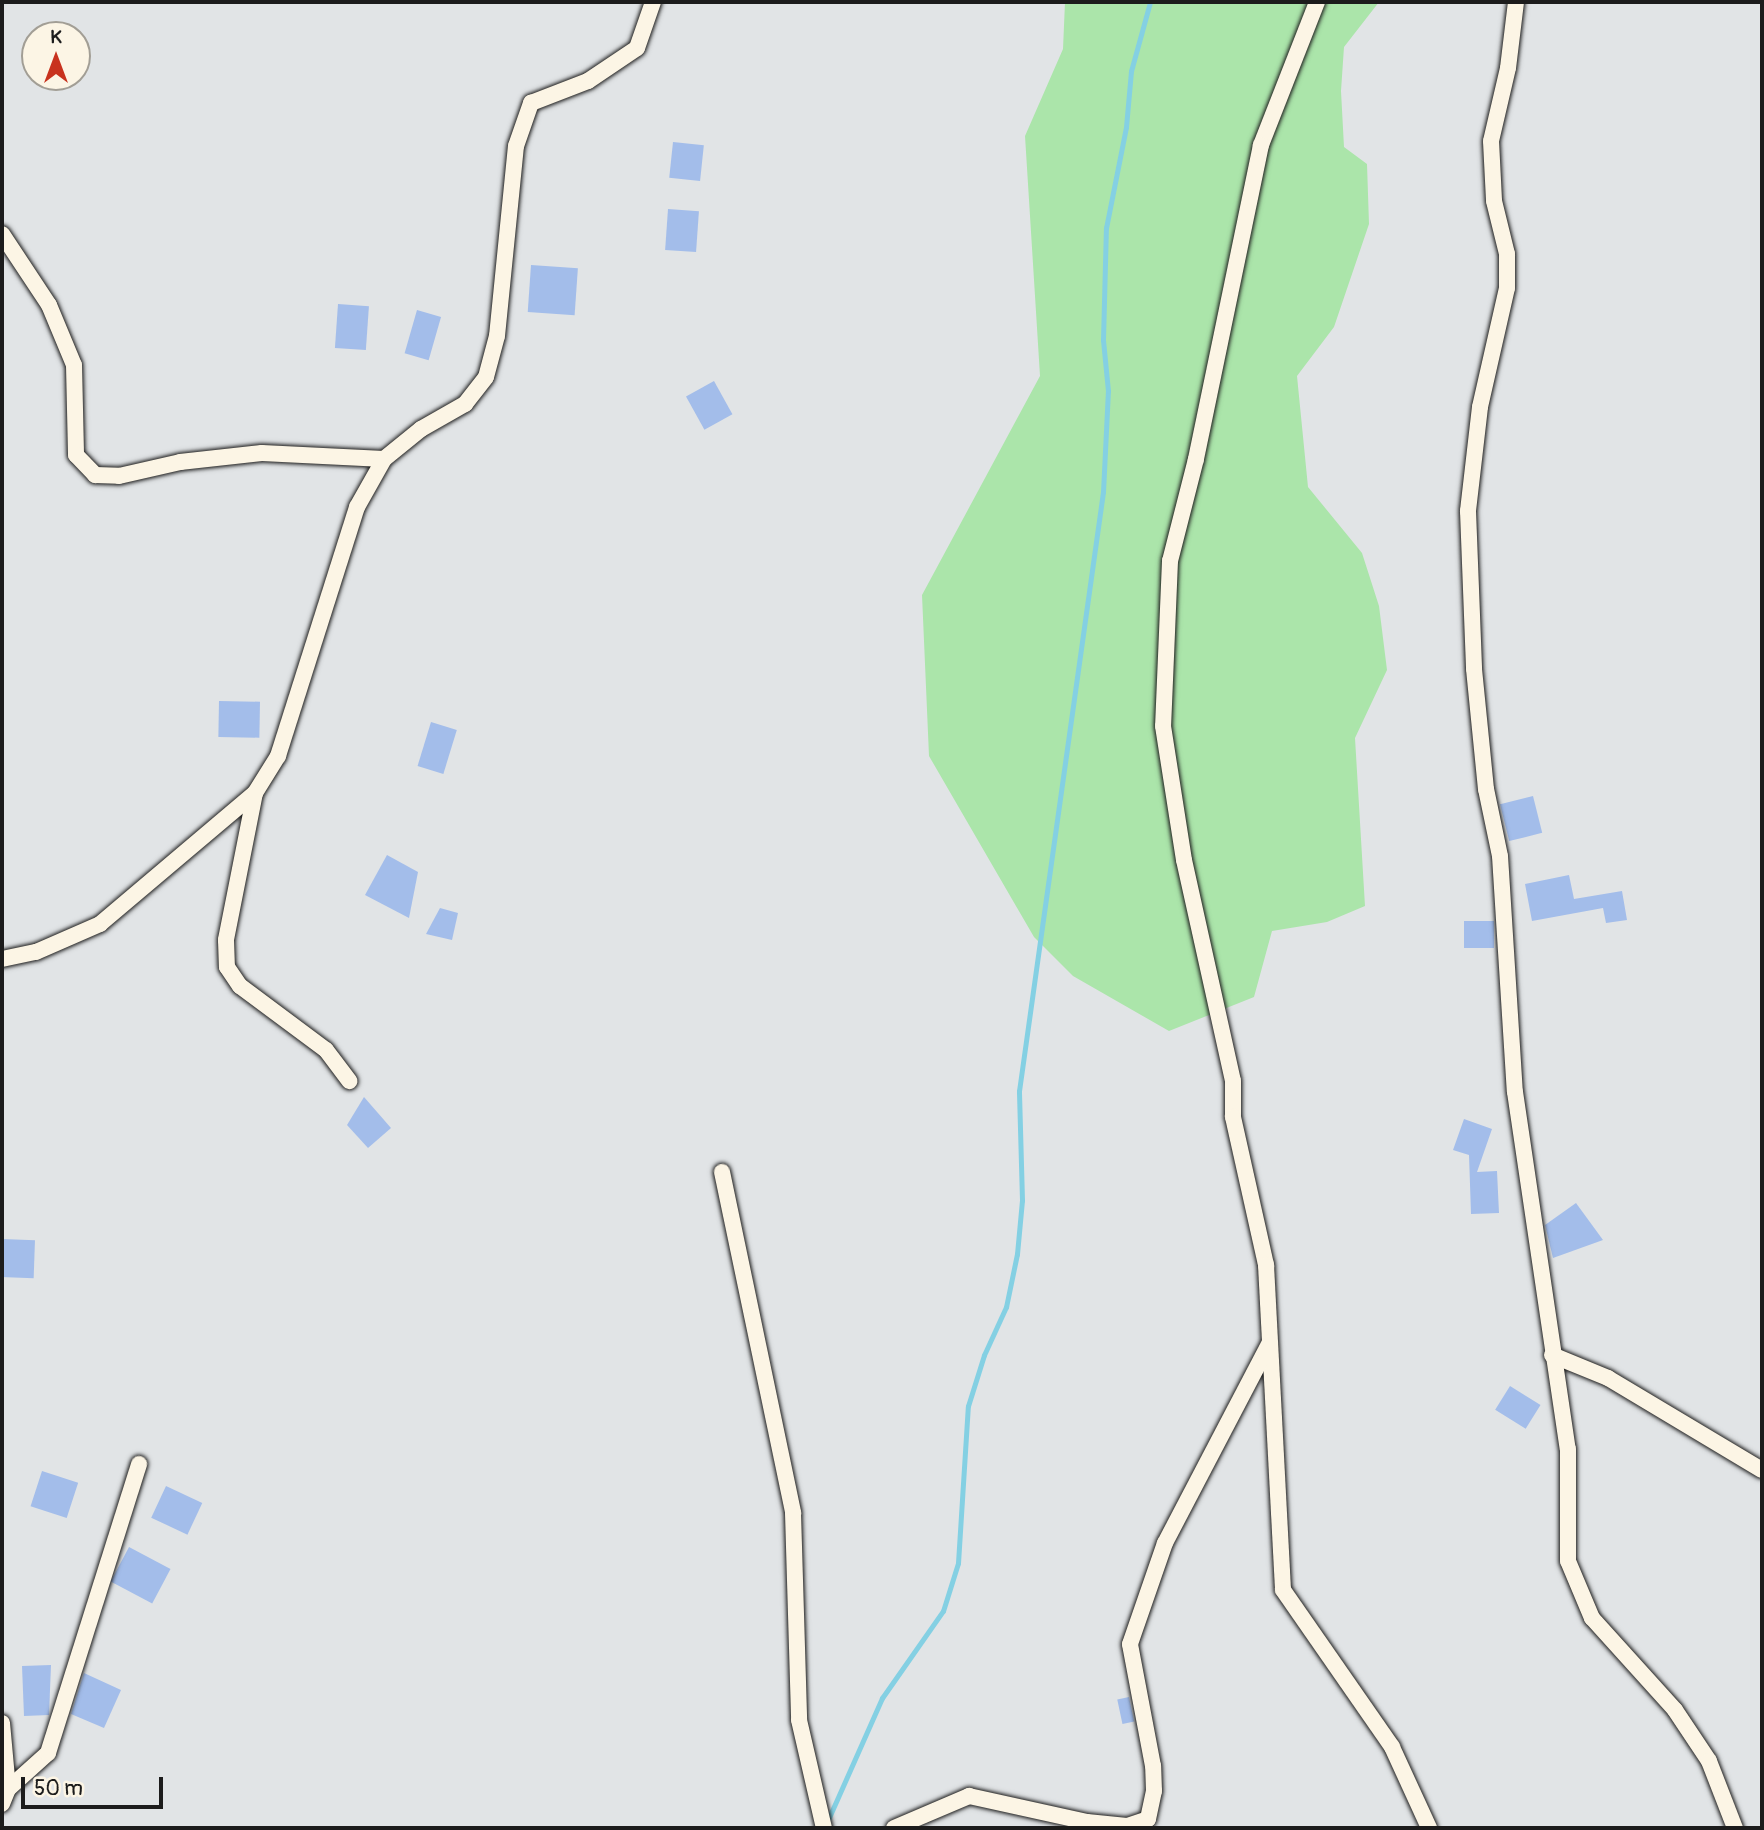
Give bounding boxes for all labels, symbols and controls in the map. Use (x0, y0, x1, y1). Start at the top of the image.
north arrow (21, 21, 91, 91)
text: K (50, 25, 62, 49)
scale bar (24, 1764, 166, 1808)
text: 50 m (34, 1775, 83, 1802)

